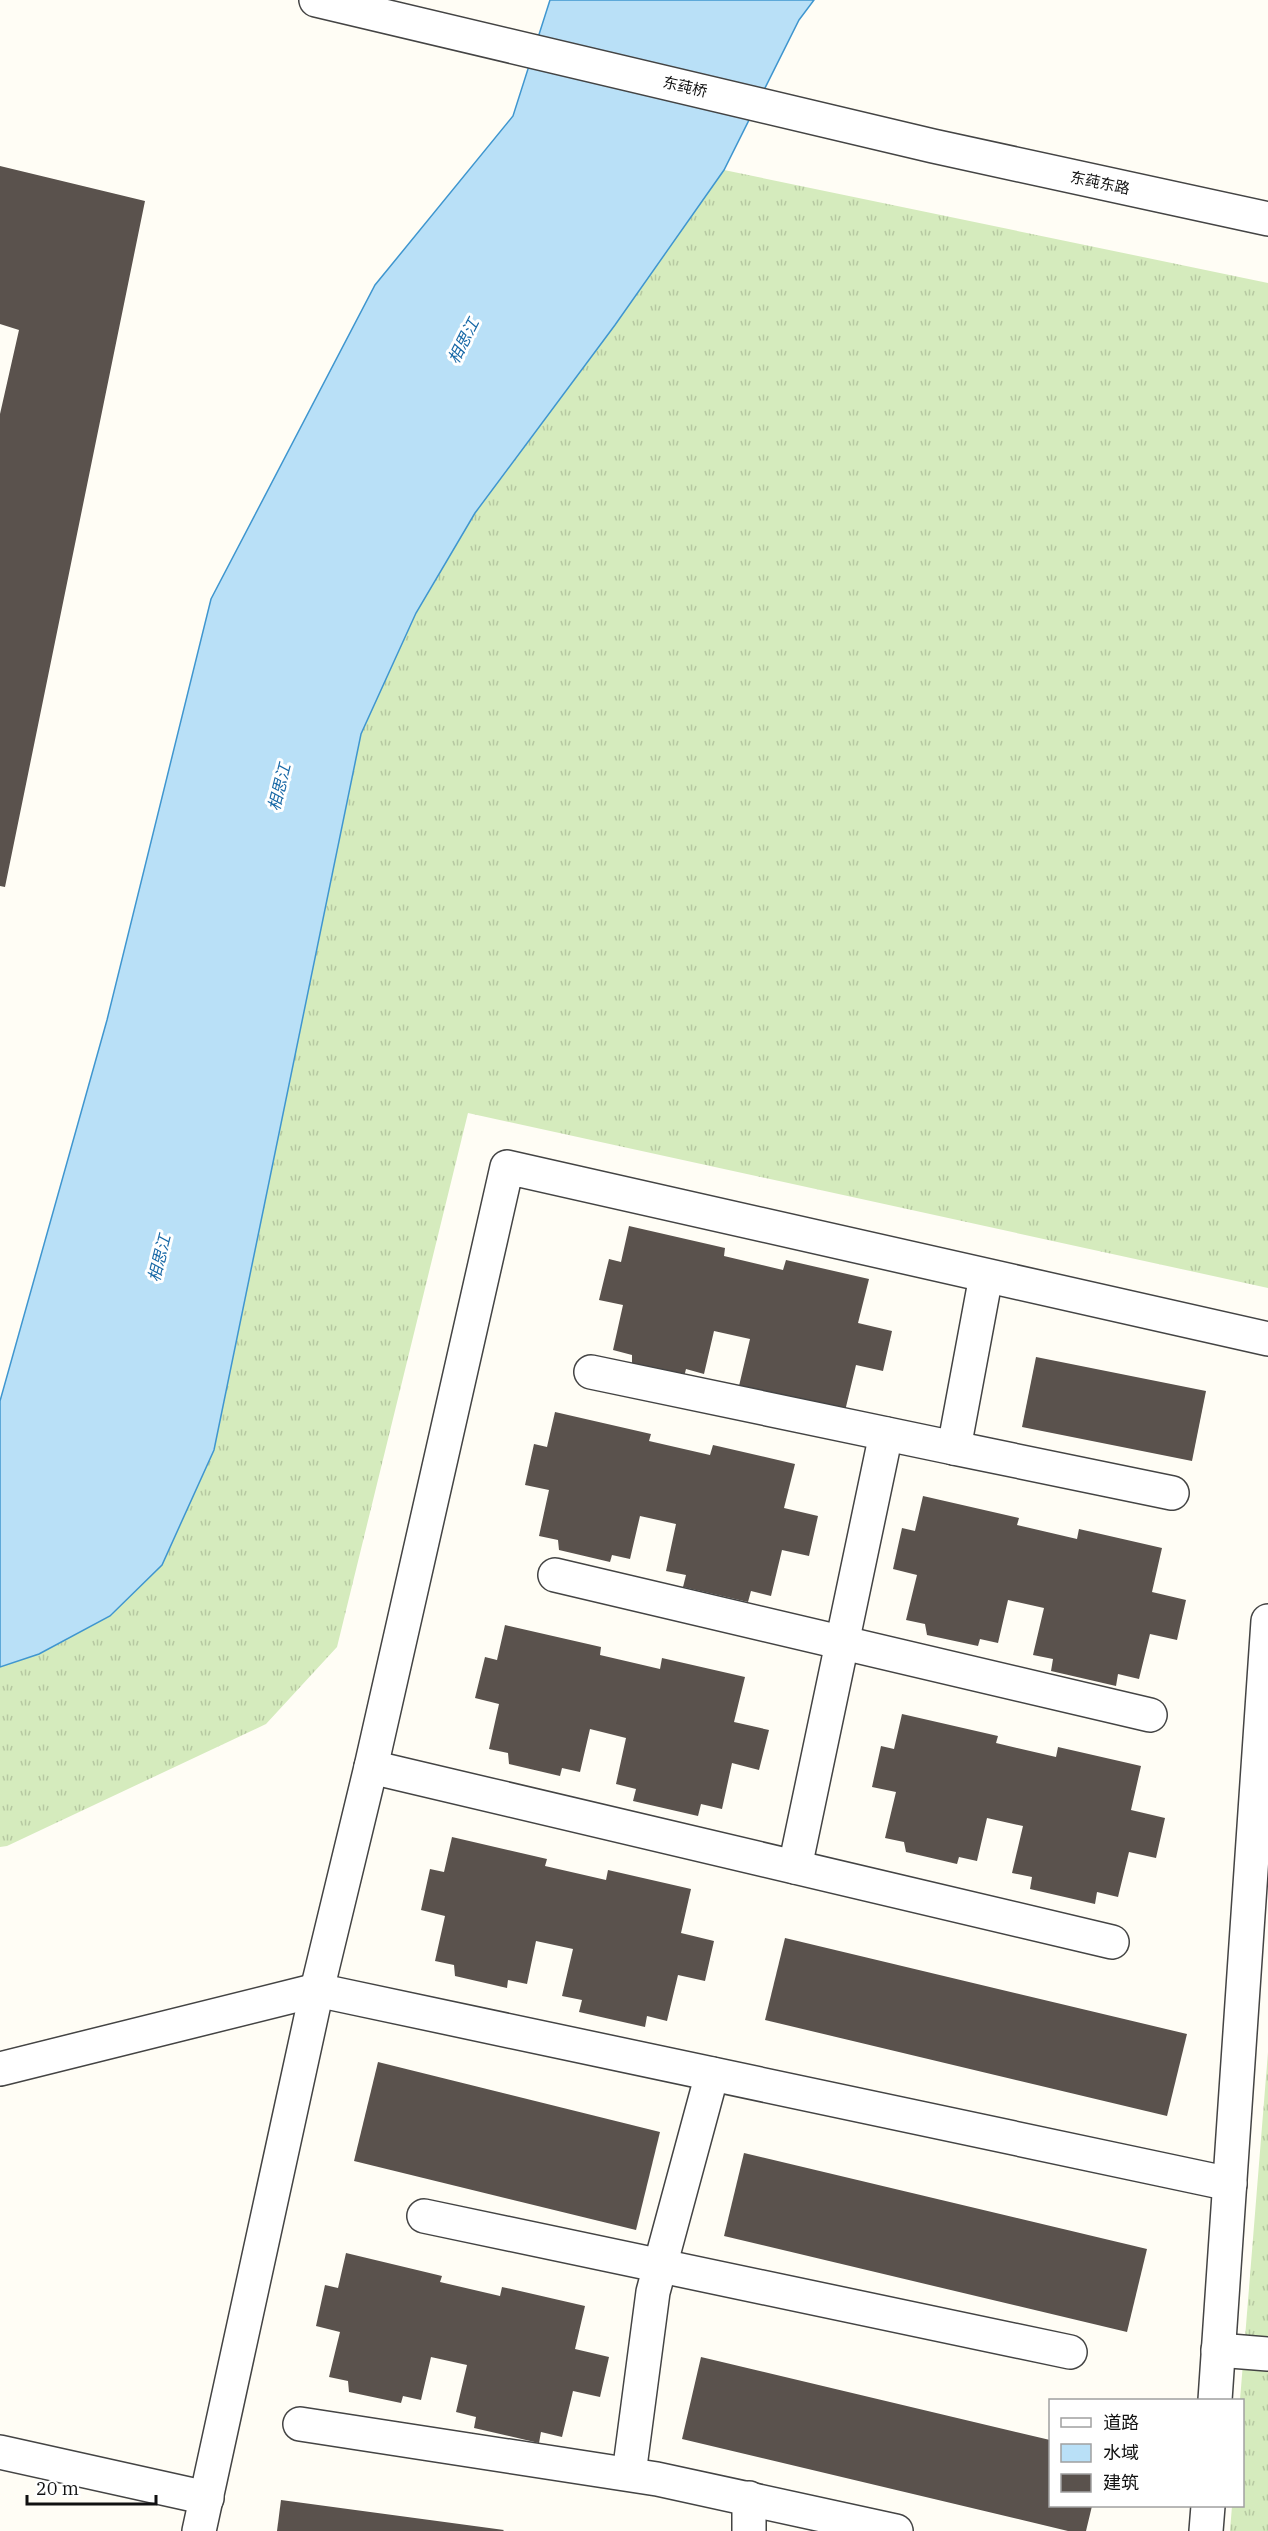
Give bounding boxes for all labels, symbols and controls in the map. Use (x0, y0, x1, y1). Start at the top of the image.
street label: 东莼桥 (661, 72, 709, 101)
street label: 东莼东路 (1069, 167, 1131, 198)
water label: 相思江 (443, 313, 484, 367)
water label: 相思江 (263, 759, 295, 813)
water label: 相思江 (143, 1230, 175, 1284)
legend (1049, 2399, 1244, 2507)
text: 道路 (1103, 2411, 1139, 2434)
text: 水域 (1103, 2441, 1139, 2464)
scale bar (27, 2468, 156, 2506)
text: 建筑 (1103, 2471, 1139, 2494)
text: 20 m (36, 2477, 79, 2500)

